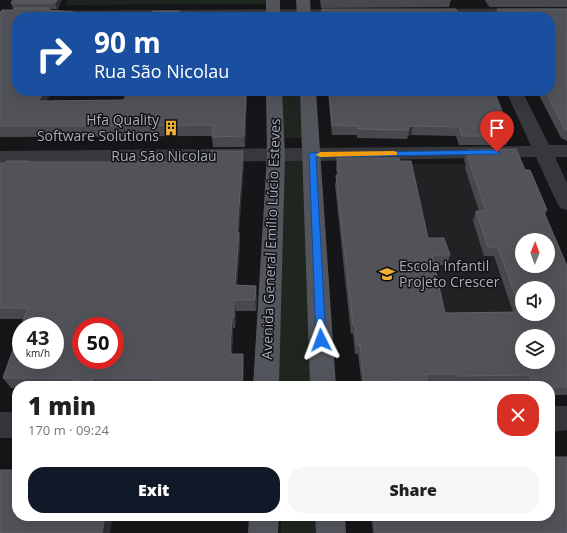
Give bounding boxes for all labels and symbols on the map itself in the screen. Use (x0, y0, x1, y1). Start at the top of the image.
place label: Hfa Quality Software Solutions (37, 110, 160, 145)
pin (480, 111, 514, 152)
street label: Avenida General Emílio Lúcio Esteves (257, 118, 284, 360)
building icon: Hfa Quality Software Solutions (162, 119, 180, 137)
street label: Rua São Nicolau (111, 146, 217, 165)
north arrow (515, 233, 555, 273)
place label: Escola Infantil Projeto Crescer (399, 256, 500, 291)
school or university icon: Escola Infantil Projeto Crescer (378, 265, 396, 283)
speed limit sign: 50 (72, 317, 124, 369)
position arrow (300, 319, 342, 361)

